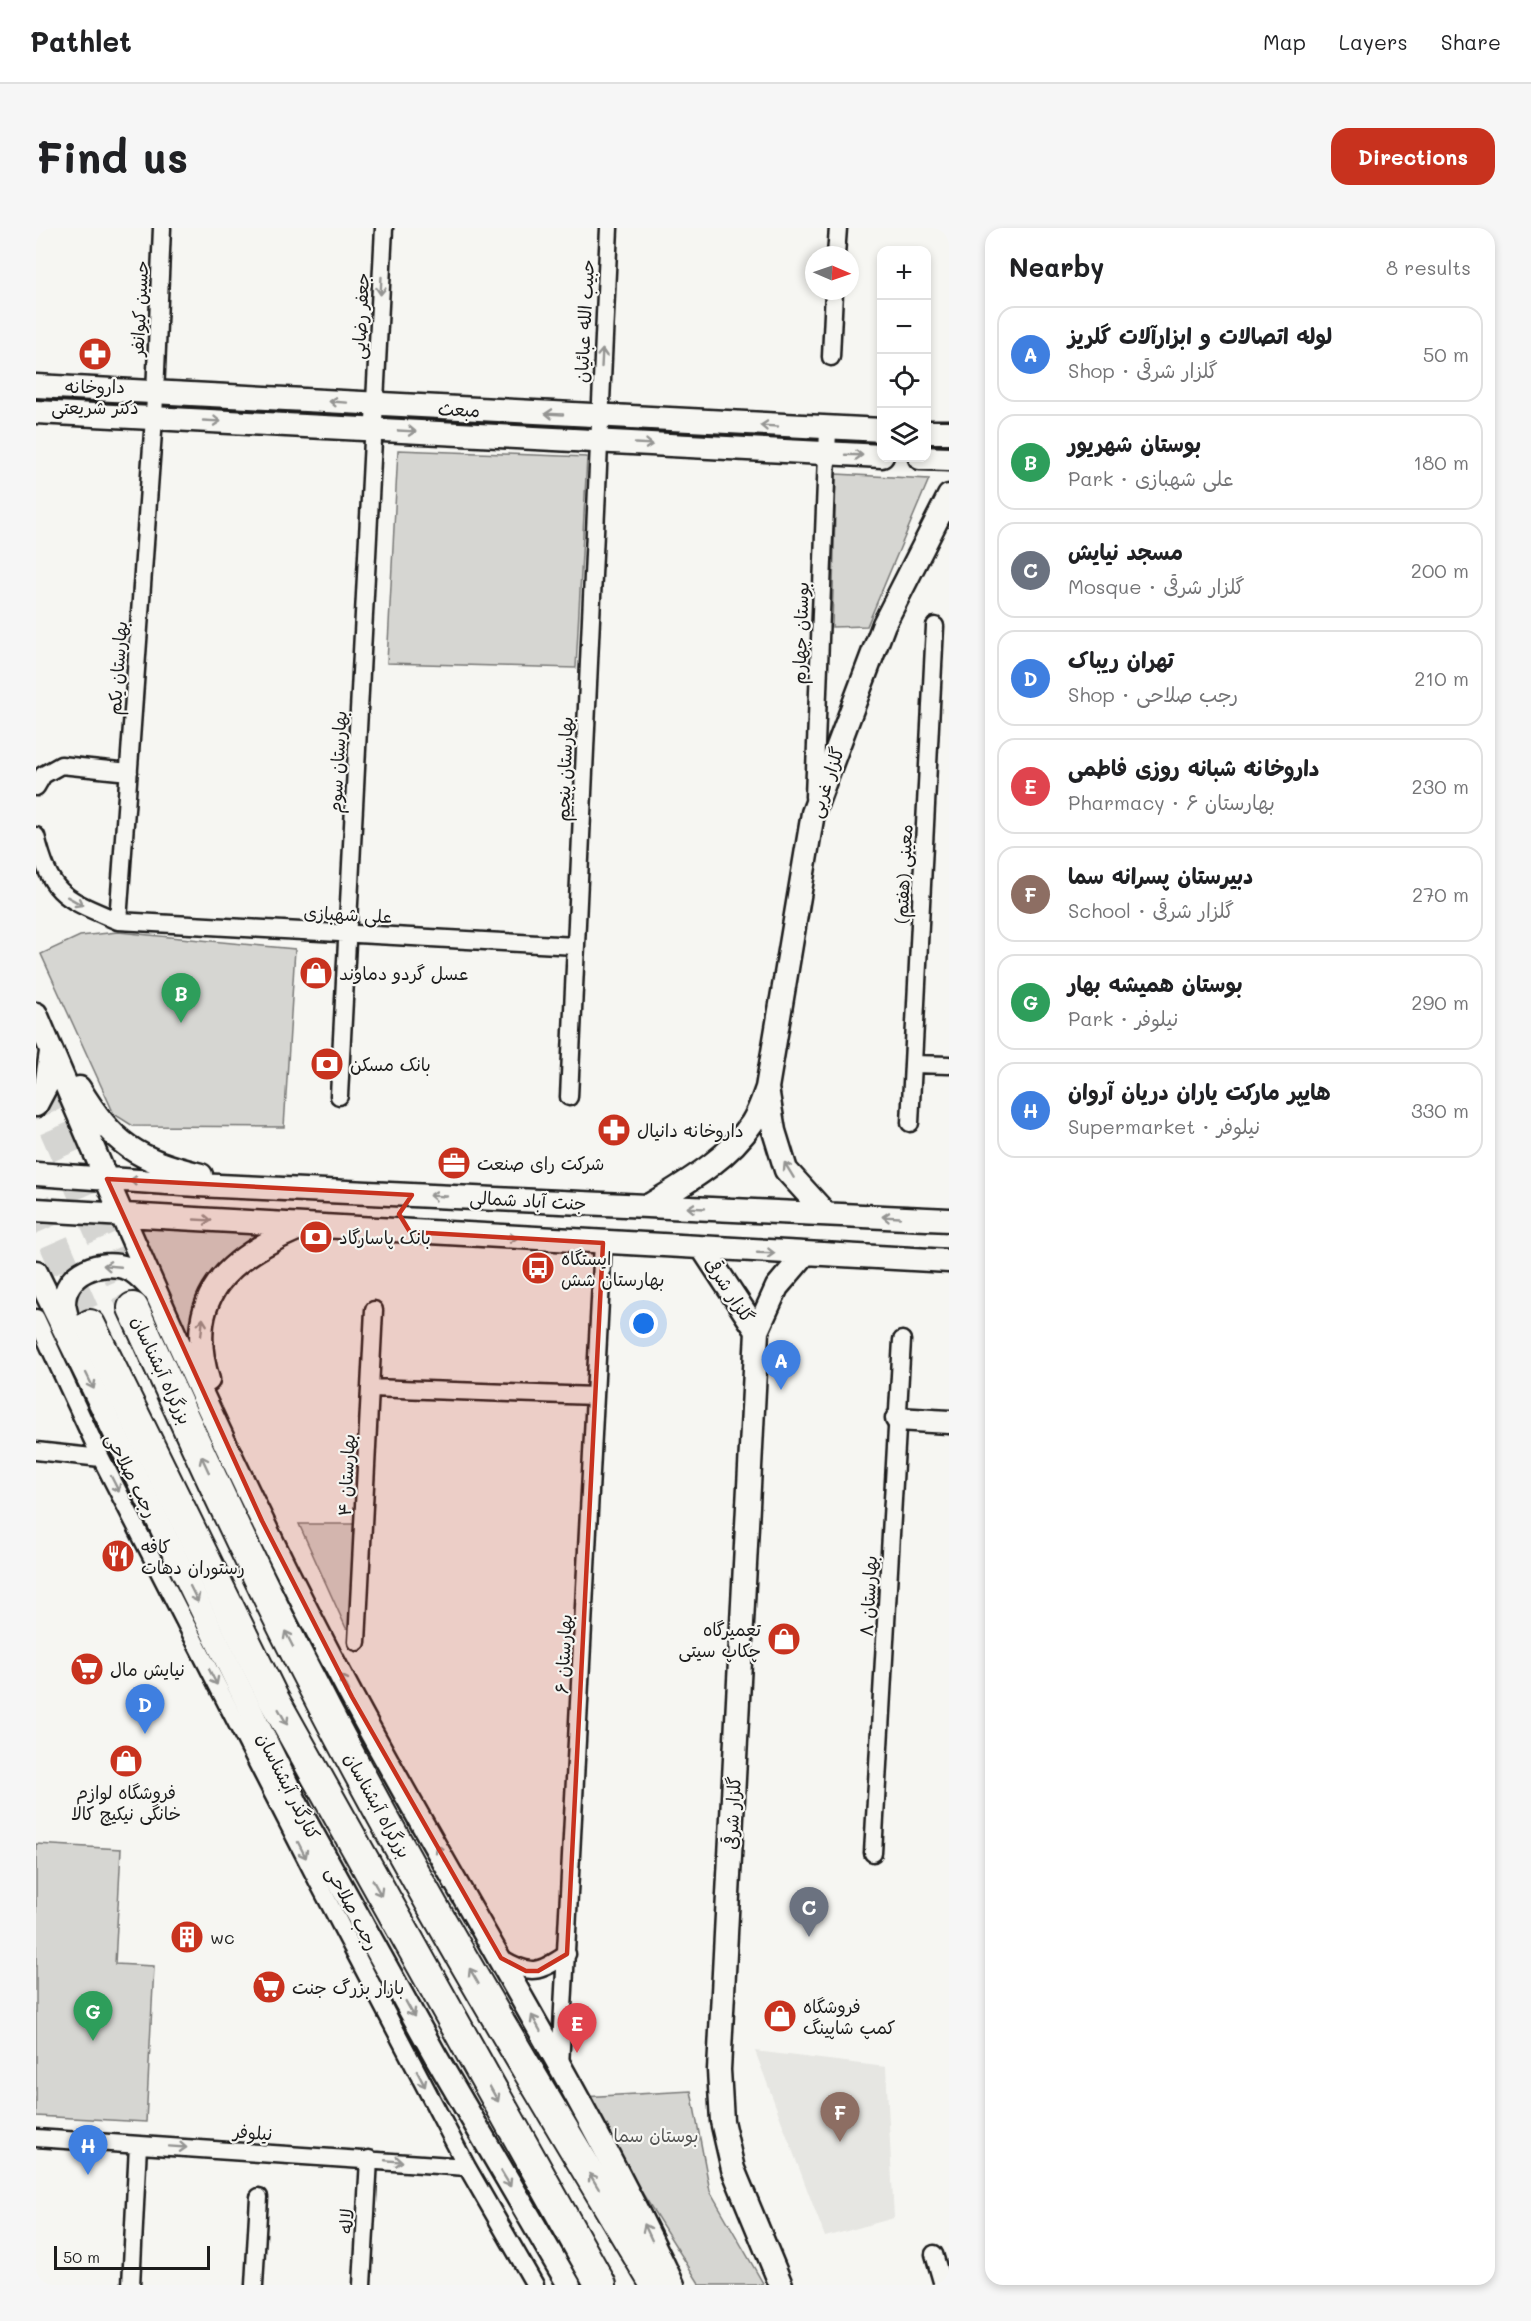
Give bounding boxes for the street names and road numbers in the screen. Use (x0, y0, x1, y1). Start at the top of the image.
street label: حبیب الله عبائیان (569, 259, 599, 383)
street label: حسین کیوانفر (124, 260, 153, 358)
street label: جعفر رضایی (346, 272, 374, 360)
street label: مبعث (437, 396, 481, 422)
street label: بوستان چهارم (786, 581, 817, 685)
street label: بهارستان یکم (102, 620, 135, 716)
street label: بهارستان سوم (322, 710, 355, 814)
street label: بهارستان پنجم (550, 716, 581, 822)
street label: گلزار غربی (803, 743, 849, 821)
street label: معینی (هفتم) (888, 823, 921, 925)
street label: علی شهبازی (303, 900, 393, 928)
street label: جنت آباد شمالی (469, 1185, 587, 1215)
street label: گلزار شرقی (700, 1253, 760, 1328)
street label: بزرگراه آبشناسان (126, 1312, 198, 1428)
street label: رجب صلاحی (101, 1429, 163, 1521)
street label: بهارستان ۴ (332, 1433, 360, 1517)
street label: بهارستان ۸ (854, 1555, 882, 1637)
street label: بهارستان ۶ (549, 1614, 577, 1694)
street label: کنارگذر آبشناسان (252, 1728, 326, 1844)
street label: بزرگراه آبشناسان (339, 1748, 417, 1862)
street label: گلزار شرقی (718, 1775, 746, 1850)
street label: رجب صلاحی (321, 1862, 385, 1954)
street label: نیلوفر (231, 2119, 273, 2146)
street label: لاله (333, 2208, 359, 2234)

